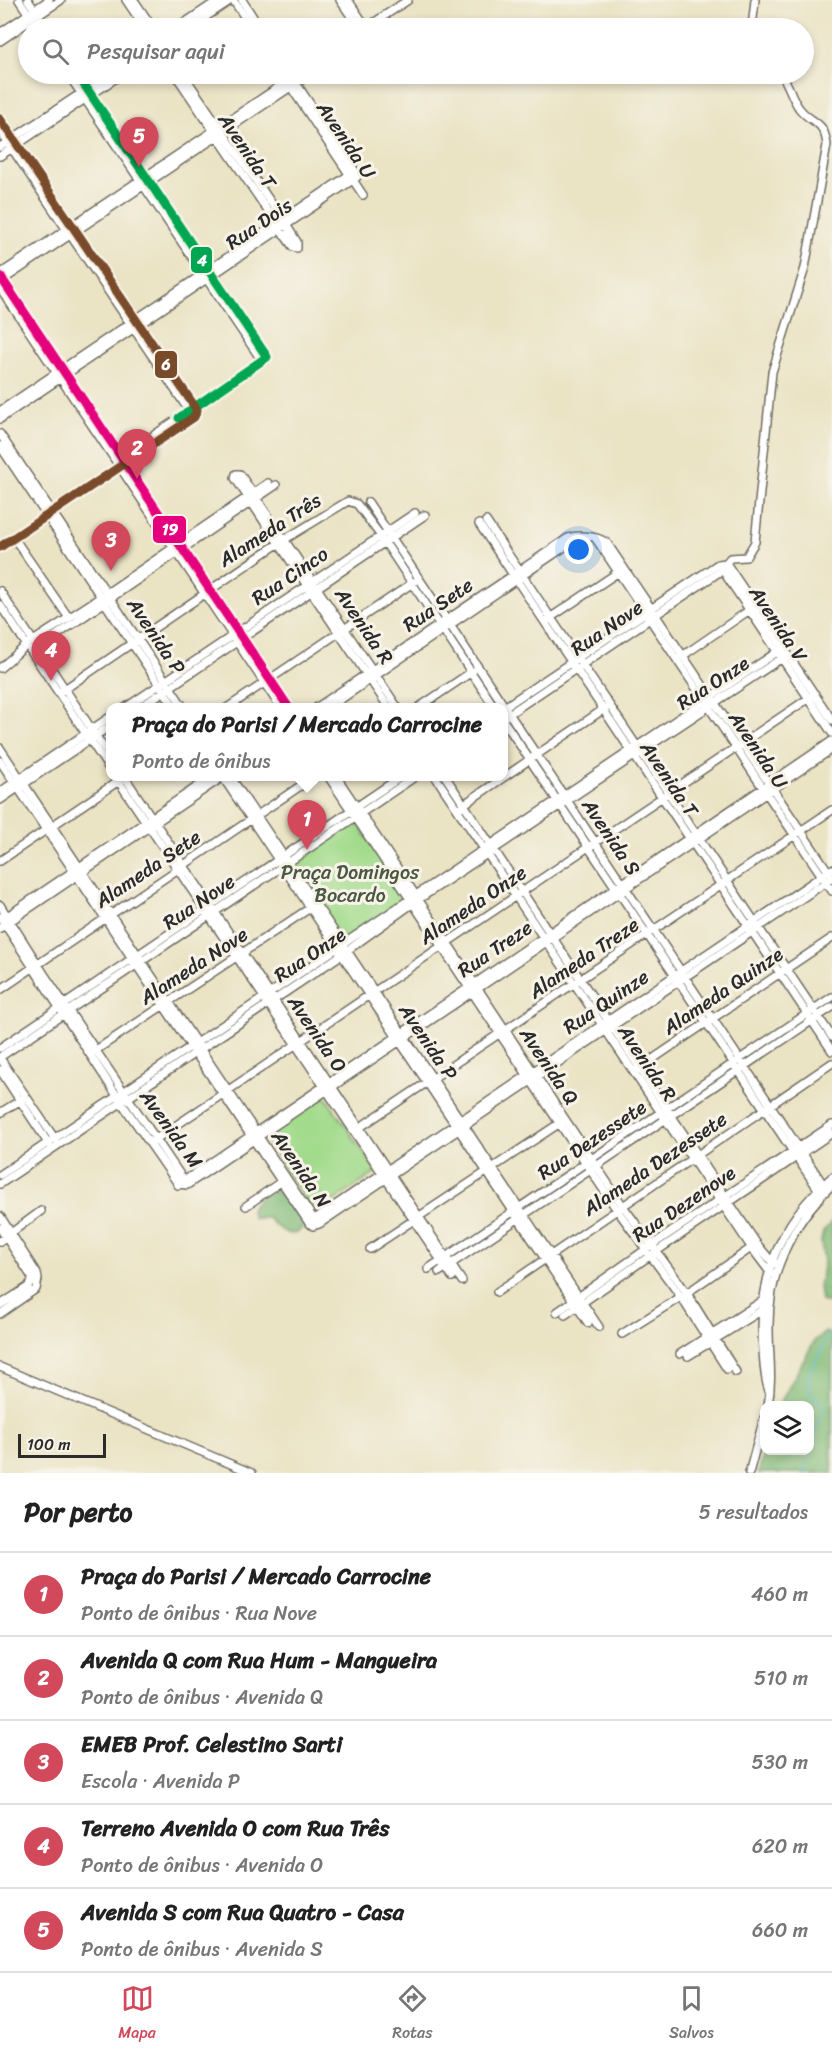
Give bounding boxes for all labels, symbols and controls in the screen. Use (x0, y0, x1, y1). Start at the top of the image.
search box (18, 18, 814, 84)
text: Pesquisar aqui (87, 32, 225, 71)
icon: search (39, 35, 72, 68)
street label: Avenida U (306, 93, 386, 187)
street label: Avenida T (208, 105, 287, 198)
pin: 5 (120, 118, 158, 167)
street label: Rua Dois (218, 188, 300, 259)
line badge: 4 (190, 246, 213, 274)
text: 4 (196, 246, 207, 275)
line badge: 6 (154, 350, 178, 379)
text: 6 (160, 350, 171, 379)
pin: 2 (118, 430, 156, 479)
street label: Alameda Três (210, 483, 329, 577)
line badge: 19 (152, 515, 187, 544)
text: 19 (162, 515, 179, 544)
pin: 3 (92, 522, 130, 571)
your location (564, 535, 593, 564)
street label: Rua Cinco (244, 537, 336, 615)
street label: Rua Sete (395, 568, 481, 642)
street label: Avenida V (739, 577, 817, 670)
street label: Avenida R (325, 579, 403, 672)
street label: Avenida P (117, 589, 195, 682)
street label: Rua Nove (563, 591, 651, 665)
pin: 4 (32, 632, 70, 681)
street label: Rua Onze (670, 646, 757, 720)
popup (106, 703, 508, 781)
street label: Avenida U (718, 703, 798, 797)
text: Praça do Parisi / Mercado Carrocine (132, 705, 482, 744)
street label: Avenida T (630, 733, 709, 826)
text: Ponto de ônibus (132, 744, 271, 779)
street label: Avenida S (572, 790, 650, 883)
pin: 1 (288, 800, 326, 850)
street label: Alameda Sete (87, 820, 208, 918)
park label: Praça Domingos Bocardo (281, 855, 420, 913)
street label: Alameda Onze (411, 856, 534, 955)
street label: Rua Nove (155, 865, 243, 939)
street label: Alameda Treze (520, 908, 647, 1009)
street label: Rua Treze (450, 911, 540, 987)
street label: Alameda Nove (132, 918, 255, 1015)
street label: Rua Onze (267, 918, 354, 992)
street label: Alameda Quinze (655, 937, 791, 1045)
street label: Rua Quinze (556, 960, 656, 1044)
street label: Avenida O (277, 987, 356, 1080)
street label: Avenida P (389, 995, 467, 1088)
street label: Avenida R (608, 1016, 686, 1109)
street label: Avenida Q (509, 1019, 588, 1112)
street label: Avenida M (129, 1081, 212, 1177)
street label: Rua Dezessete (530, 1090, 654, 1190)
street label: Alameda Dezessete (575, 1102, 735, 1226)
street label: Avenida N (261, 1122, 340, 1216)
street label: Rua Dezenove (625, 1156, 744, 1252)
map controls (760, 1401, 814, 1455)
button: layers (760, 1401, 814, 1455)
text: 100 m (27, 1430, 71, 1459)
scale bar (18, 1431, 106, 1458)
text: Por perto (24, 1489, 132, 1535)
text: 5 resultados (699, 1495, 808, 1530)
text: Praça do Parisi / Mercado Carrocine (81, 1557, 431, 1596)
text: 1 (39, 1577, 48, 1612)
text: 460 m (751, 1577, 808, 1612)
text: Ponto de ônibus · Rua Nove (81, 1596, 317, 1631)
text: Avenida Q com Rua Hum - Mangueira (81, 1641, 437, 1680)
text: 2 (38, 1661, 49, 1696)
text: 510 m (754, 1661, 808, 1696)
text: Ponto de ônibus · Avenida Q (81, 1680, 323, 1715)
text: EMEB Prof. Celestino Sarti (81, 1725, 342, 1764)
text: 3 (38, 1745, 49, 1780)
text: 530 m (752, 1745, 808, 1780)
text: Escola · Avenida P (81, 1764, 240, 1799)
text: Terreno Avenida O com Rua Três (81, 1809, 390, 1848)
text: 4 (37, 1829, 50, 1864)
text: 620 m (752, 1829, 808, 1864)
text: Ponto de ônibus · Avenida O (81, 1848, 323, 1883)
text: Avenida S com Rua Quatro - Casa (81, 1893, 404, 1932)
text: 5 (37, 1913, 50, 1948)
text: 660 m (752, 1913, 808, 1948)
text: Ponto de ônibus · Avenida S (81, 1932, 323, 1967)
tab: Mapa (118, 1982, 156, 2047)
tab: Rotas (392, 1982, 433, 2047)
tab: Salvos (669, 1982, 714, 2047)

